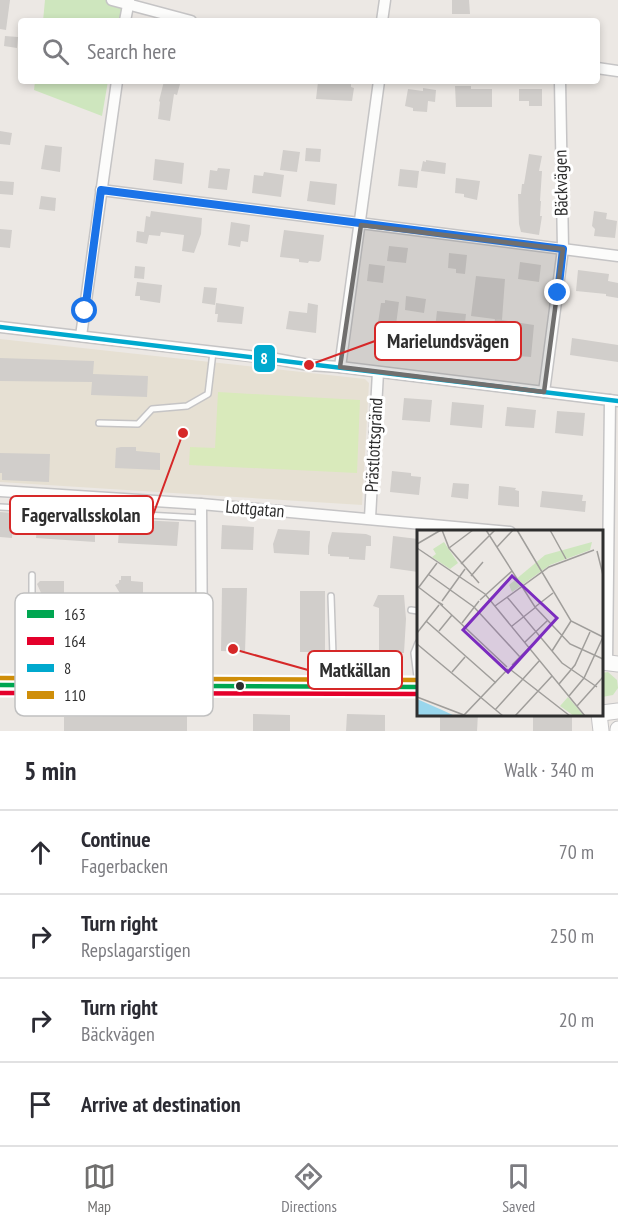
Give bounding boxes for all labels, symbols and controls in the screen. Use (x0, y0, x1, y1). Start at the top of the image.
search box (18, 18, 600, 84)
icon: search (39, 35, 72, 68)
text: Search here (87, 37, 176, 65)
street label: Bäckvägen (548, 150, 573, 216)
route end (544, 279, 570, 305)
route start (71, 297, 97, 323)
callout: Marielundsvägen (375, 322, 521, 360)
text: Marielundsvägen (387, 328, 509, 354)
line badge: 8 (253, 344, 276, 373)
text: 8 (260, 348, 268, 368)
street label: Prästlottsgränd (360, 397, 387, 493)
street label: Lottgatan (225, 494, 286, 523)
callout: Fagervallsskolan (10, 496, 153, 534)
text: Fagervallsskolan (22, 502, 140, 528)
inset map (417, 530, 603, 716)
legend (15, 593, 213, 716)
text: 163 (64, 604, 86, 624)
text: 164 (64, 631, 86, 651)
callout: Matkällan (308, 651, 402, 689)
text: Matkällan (320, 657, 390, 683)
text: 8 (64, 658, 71, 678)
unlabelled marker (234, 680, 246, 692)
text: 110 (64, 685, 86, 705)
text: 5 min (24, 754, 77, 787)
text: Walk · 340 m (504, 757, 594, 783)
text: Continue (81, 825, 151, 853)
icon: ahead (24, 836, 57, 869)
text: 70 m (559, 839, 594, 865)
text: Fagerbacken (81, 853, 168, 879)
text: Turn right (81, 909, 158, 937)
icon: right (24, 920, 57, 953)
text: 250 m (550, 923, 594, 949)
text: Repslagarstigen (81, 937, 191, 963)
text: Turn right (81, 993, 158, 1021)
icon: right (24, 1004, 57, 1037)
text: 20 m (559, 1007, 594, 1033)
text: Bäckvägen (81, 1021, 155, 1047)
icon: arrive (24, 1088, 57, 1121)
text: Arrive at destination (81, 1090, 241, 1118)
tab: Map (83, 1160, 116, 1216)
tab: Directions (281, 1160, 337, 1216)
tab: Saved (502, 1160, 535, 1216)

